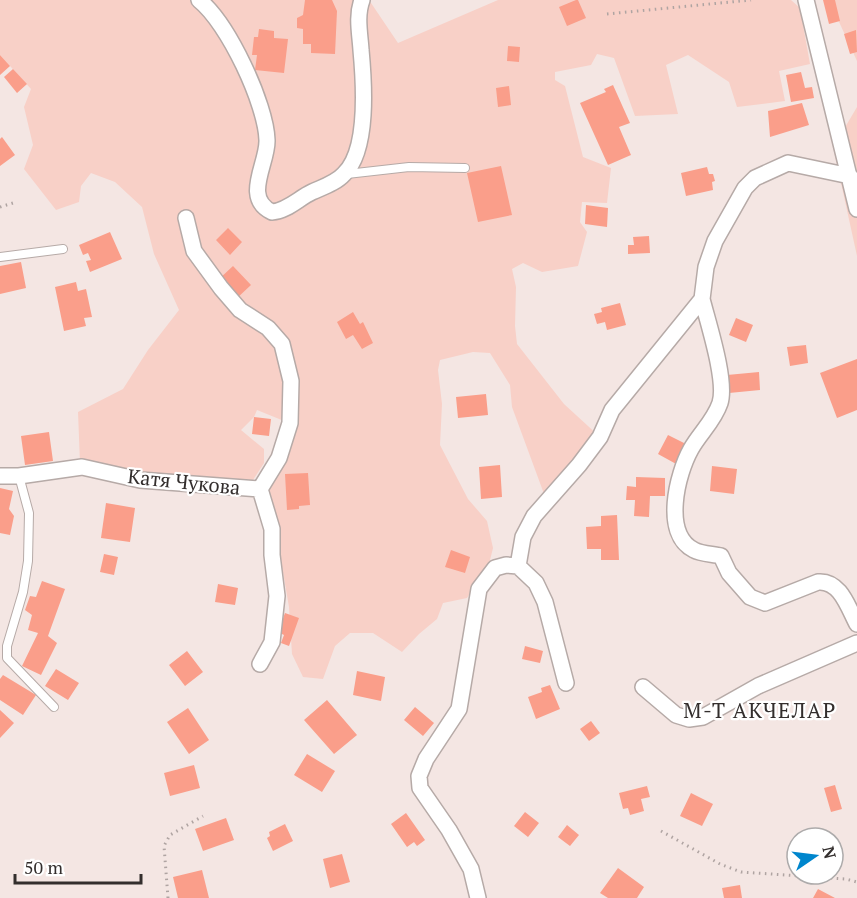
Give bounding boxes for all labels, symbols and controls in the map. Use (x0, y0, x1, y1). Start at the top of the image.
street label: Катя Чукова (126, 462, 242, 501)
district label: М-Т АКЧЕЛАР (683, 696, 837, 724)
north arrow (785, 826, 845, 886)
text: N (817, 844, 842, 861)
scale bar (15, 847, 141, 885)
text: 50 m (24, 855, 64, 879)

